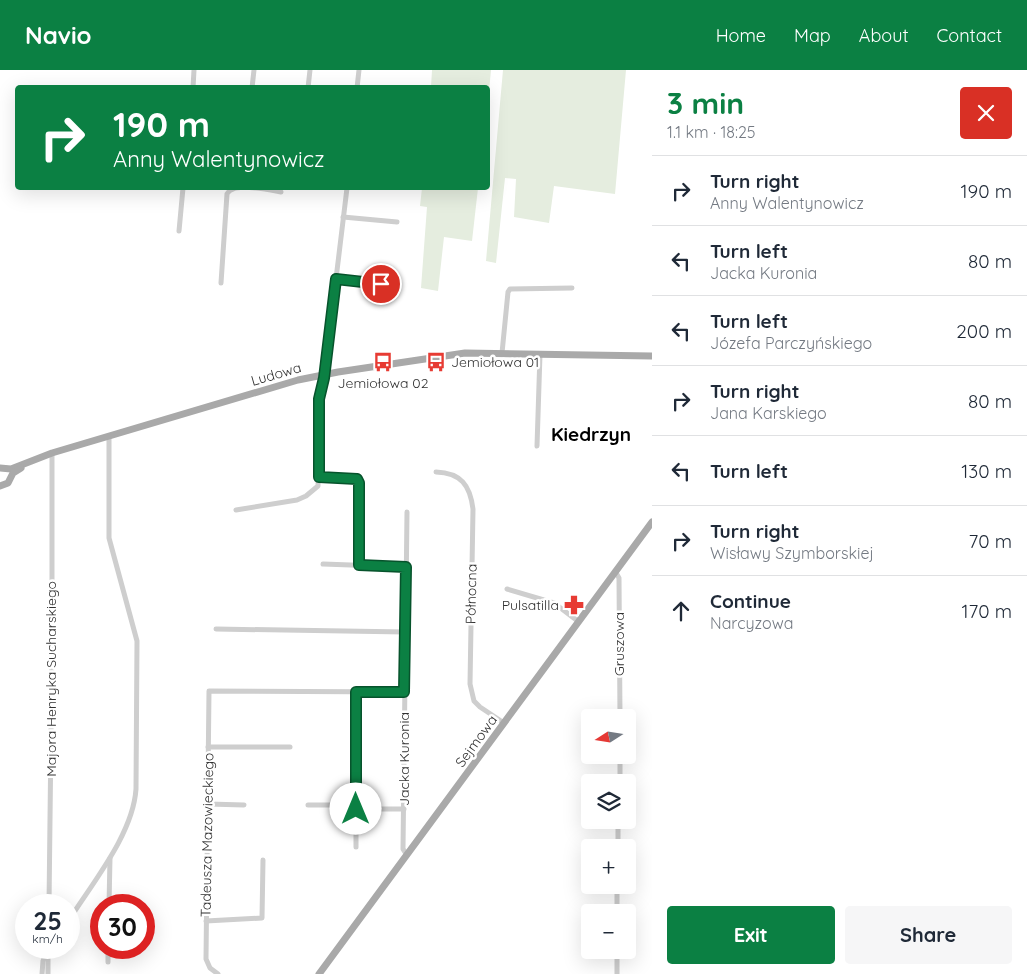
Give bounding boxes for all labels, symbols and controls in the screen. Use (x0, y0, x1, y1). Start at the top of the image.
text: Navio (25, 20, 92, 50)
text: Home (716, 24, 766, 47)
text: Map (794, 24, 831, 47)
text: About (859, 24, 909, 47)
text: Contact (937, 24, 1002, 47)
text: 3 min (667, 84, 744, 122)
button: close (960, 87, 1012, 139)
text: 190 m (113, 102, 210, 146)
icon: right (30, 105, 95, 170)
text: 1.1 km · 18:25 (667, 122, 756, 142)
text: Anny Walentynowicz (113, 145, 325, 173)
text: Turn right (710, 169, 799, 193)
icon: right (667, 177, 695, 205)
text: 190 m (961, 179, 1012, 203)
text: Anny Walentynowicz (710, 193, 864, 213)
text: Turn left (710, 239, 788, 263)
icon: left (667, 247, 695, 275)
text: 80 m (968, 249, 1012, 273)
pin (360, 263, 402, 305)
text: Jacka Kuronia (710, 263, 817, 283)
icon: arrive (367, 270, 395, 298)
text: Turn left (710, 309, 788, 333)
icon: left (667, 317, 695, 345)
text: 200 m (956, 319, 1012, 343)
text: Józefa Parczyńskiego (710, 333, 872, 353)
bus stop icon: Jemiołowa 02 (372, 351, 394, 373)
bus stop icon: Jemiołowa 01 (425, 351, 447, 373)
place label: Jemiołowa 01 (451, 353, 539, 371)
street label: Ludowa (249, 358, 303, 390)
place label: Jemiołowa 02 (338, 374, 429, 392)
text: Turn right (710, 379, 799, 403)
icon: right (667, 387, 695, 415)
text: 80 m (968, 389, 1012, 413)
text: Jana Karskiego (710, 403, 827, 423)
district label: Kiedrzyn (551, 422, 631, 446)
icon: left (667, 457, 695, 485)
text: Turn left (710, 459, 788, 483)
text: 130 m (961, 459, 1012, 483)
text: Turn right (710, 519, 799, 543)
icon: right (667, 527, 695, 555)
text: 70 m (968, 529, 1012, 553)
text: Wisławy Szymborskiej (710, 543, 874, 563)
street label: Północna (461, 564, 481, 624)
street label: Majora Henryka Sucharskiego (42, 581, 60, 777)
text: Continue (710, 589, 791, 613)
pharmacy icon: Pulsatilla (563, 594, 585, 616)
place label: Pulsatilla (502, 596, 559, 614)
icon: ahead (667, 597, 695, 625)
text: 170 m (961, 599, 1012, 623)
street label: Gruszowa (610, 612, 628, 676)
text: Narcyzowa (710, 613, 794, 633)
north arrow (581, 709, 636, 764)
map controls (581, 709, 636, 959)
street label: Sejmowa (451, 711, 501, 771)
street label: Jacka Kuronia (395, 712, 413, 806)
street label: Tadeusza Mazowieckiego (197, 753, 217, 917)
button: layers (581, 774, 636, 829)
position arrow (329, 782, 381, 834)
button: + (581, 839, 636, 894)
speed limit sign: 30 (90, 894, 155, 959)
button: − (581, 904, 636, 959)
text: 25 (33, 905, 62, 936)
button: Exit (667, 906, 835, 964)
button: Share (845, 906, 1012, 964)
text: km/h (32, 931, 63, 946)

